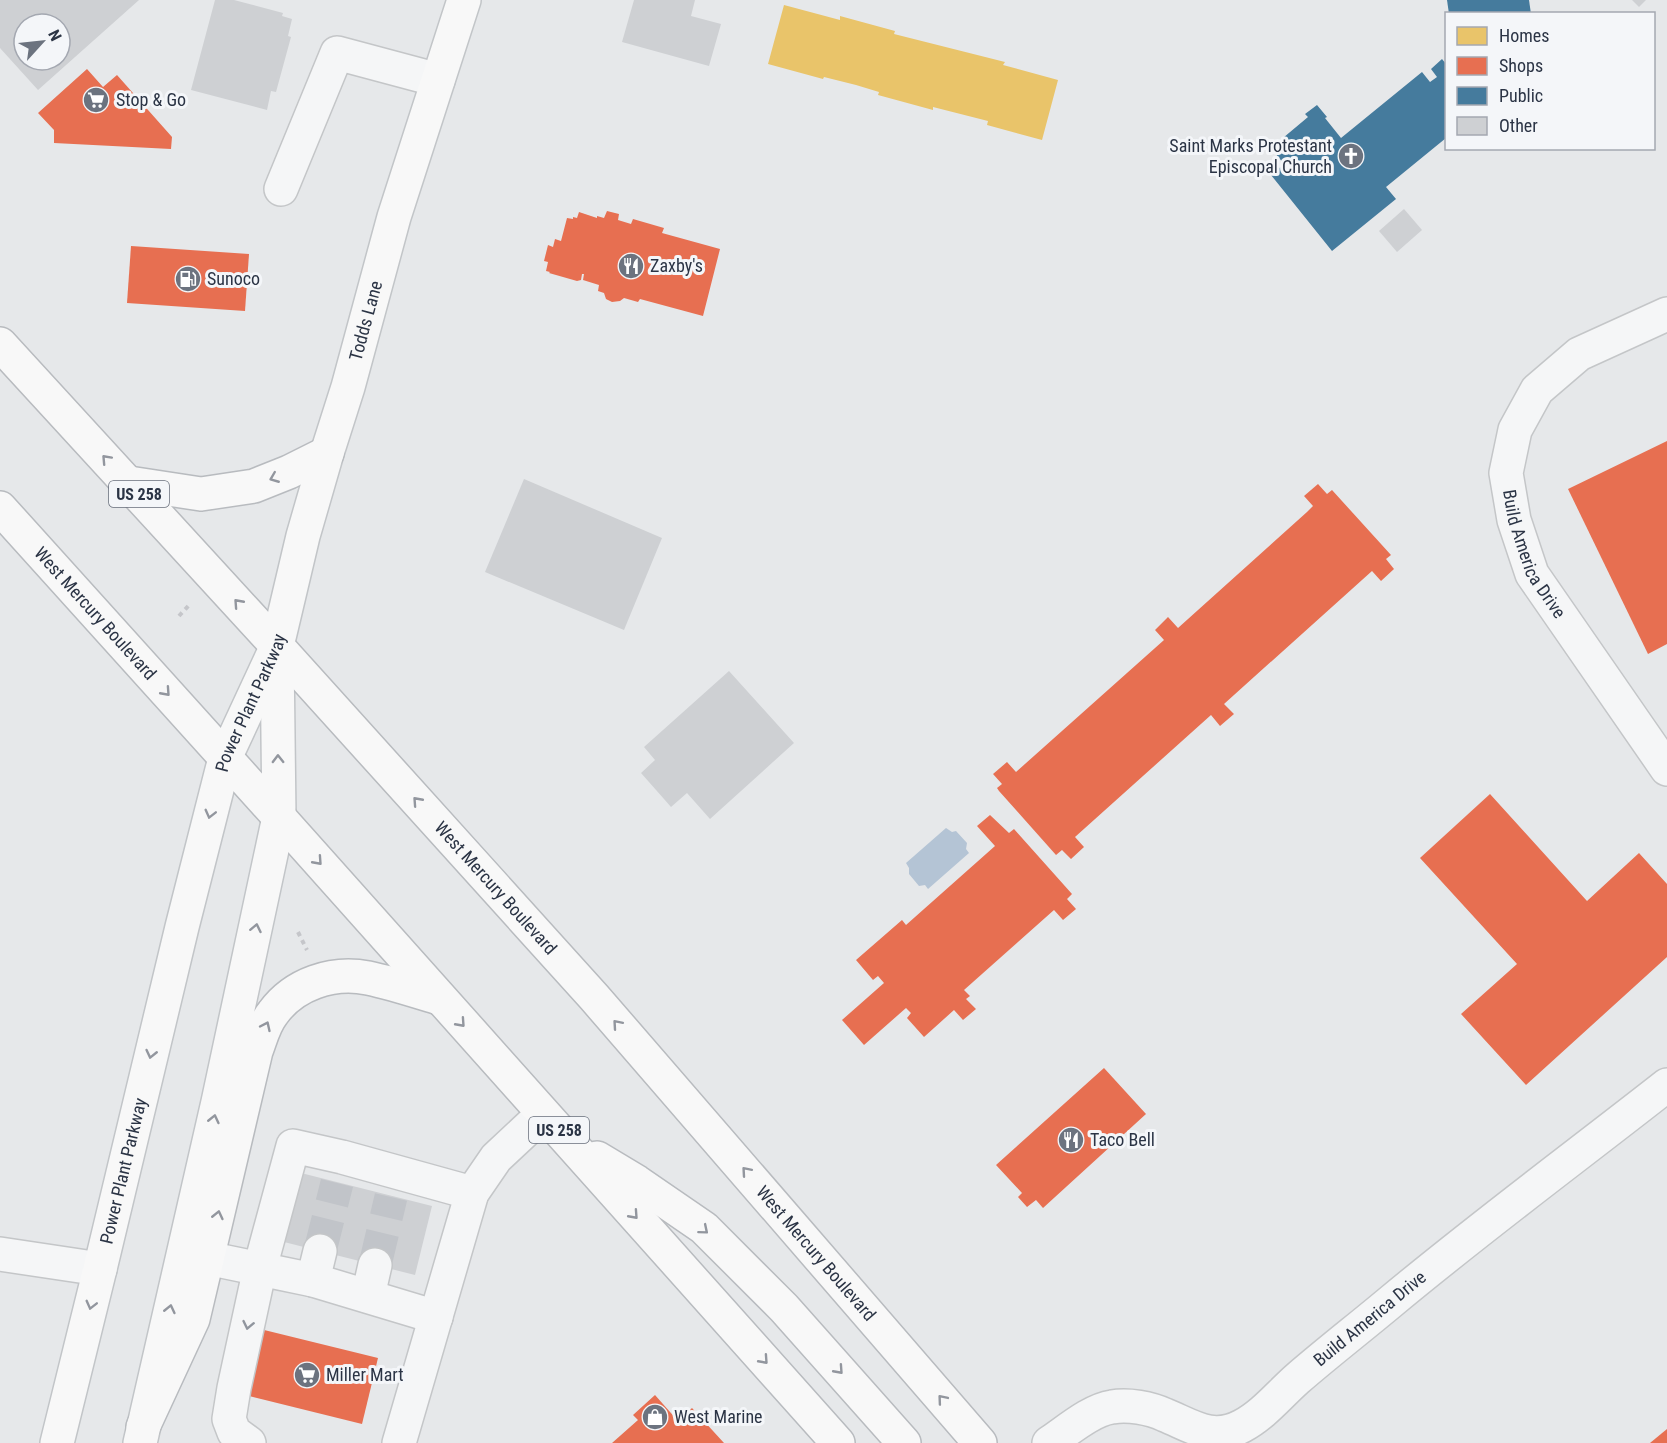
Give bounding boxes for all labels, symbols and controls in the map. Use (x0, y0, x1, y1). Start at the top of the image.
north arrow (12, 12, 72, 72)
legend (1445, 12, 1655, 150)
text: Homes (1499, 25, 1549, 46)
text: N (44, 27, 66, 44)
text: Shops (1499, 55, 1543, 76)
supermarket icon: Stop & Go (81, 85, 111, 115)
text: Public (1499, 85, 1543, 106)
place label: Stop & Go (116, 89, 186, 110)
text: Other (1499, 115, 1538, 136)
place label: Saint Marks Protestant Episcopal Church (1169, 135, 1332, 177)
church icon: Saint Marks Protestant Episcopal Church (1336, 141, 1366, 171)
restaurant icon: Zaxby's (616, 251, 646, 281)
place label: Zaxby's (650, 255, 703, 276)
fuel station icon: Sunoco (173, 264, 203, 294)
place label: Sunoco (207, 268, 260, 289)
street label: Todds Lane (345, 278, 386, 363)
one-way arrow (103, 455, 114, 466)
one-way arrow (270, 471, 281, 483)
road number: US 258 (109, 481, 169, 507)
street label: Build America Drive (1499, 488, 1570, 622)
street label: West Mercury Boulevard (30, 542, 161, 684)
one-way arrow (234, 599, 245, 610)
street label: Power Plant Parkway (211, 631, 290, 774)
one-way arrow (159, 686, 170, 696)
one-way arrow (272, 754, 285, 763)
one-way arrow (413, 797, 424, 807)
one-way arrow (205, 809, 218, 819)
street label: West Mercury Boulevard (431, 817, 561, 959)
one-way arrow (311, 854, 322, 865)
one-way arrow (248, 924, 261, 934)
one-way arrow (454, 1016, 465, 1026)
one-way arrow (613, 1020, 624, 1031)
one-way arrow (258, 1022, 270, 1033)
one-way arrow (146, 1049, 159, 1059)
street label: Power Plant Parkway (95, 1095, 151, 1246)
one-way arrow (207, 1114, 220, 1124)
road number: US 258 (529, 1117, 589, 1143)
restaurant icon: Taco Bell (1056, 1125, 1086, 1155)
place label: Taco Bell (1090, 1129, 1155, 1150)
one-way arrow (742, 1167, 753, 1178)
street label: West Mercury Boulevard (752, 1181, 881, 1325)
one-way arrow (627, 1208, 638, 1218)
one-way arrow (210, 1210, 223, 1220)
one-way arrow (697, 1222, 708, 1233)
street label: Build America Drive (1309, 1266, 1430, 1370)
one-way arrow (86, 1299, 98, 1310)
one-way arrow (163, 1304, 176, 1314)
one-way arrow (242, 1320, 255, 1330)
one-way arrow (757, 1353, 768, 1364)
supermarket icon: Miller Mart (292, 1360, 322, 1390)
one-way arrow (832, 1363, 843, 1374)
place label: Miller Mart (326, 1364, 404, 1385)
one-way arrow (939, 1394, 950, 1405)
shop icon: West Marine (640, 1402, 670, 1432)
place label: West Marine (674, 1406, 763, 1427)

